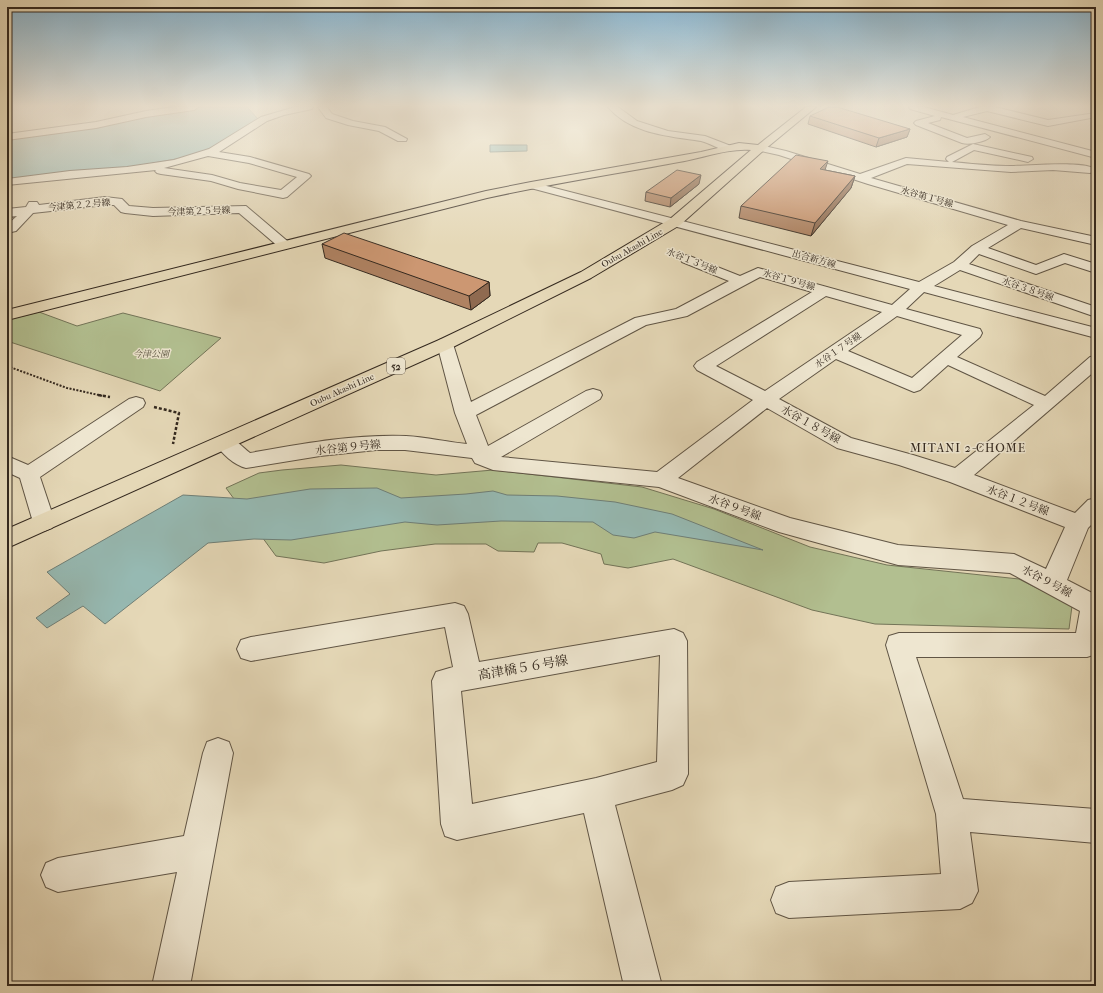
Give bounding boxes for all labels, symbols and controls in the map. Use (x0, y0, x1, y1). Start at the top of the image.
street label: 水谷第１号線 (900, 185, 954, 209)
street label: 今津第２２号線 (47, 197, 111, 213)
street label: 今津第２５号線 (167, 205, 231, 217)
street label: Oubu Akashi Line (600, 226, 665, 270)
street label: 水谷１３号線 (665, 246, 719, 276)
street label: 出合新方線 (791, 248, 837, 270)
street label: 水谷１９号線 (762, 268, 816, 292)
street label: 水谷３８号線 (1001, 275, 1055, 303)
street label: 水谷１７号線 (813, 330, 863, 370)
park label: 今津公園 (133, 349, 171, 359)
road number: 52 (387, 358, 405, 374)
street label: Oubu Akashi Line (308, 371, 376, 409)
street label: 水谷１８号線 (779, 403, 843, 446)
street label: 水谷第９号線 (315, 438, 382, 457)
district label: MITANI 2-CHOME (910, 441, 1026, 455)
street label: 水谷１２号線 (985, 483, 1051, 518)
street label: 水谷９号線 (707, 492, 763, 523)
street label: 水谷９号線 (1019, 563, 1074, 600)
street label: 高津橋５６号線 (477, 652, 569, 683)

